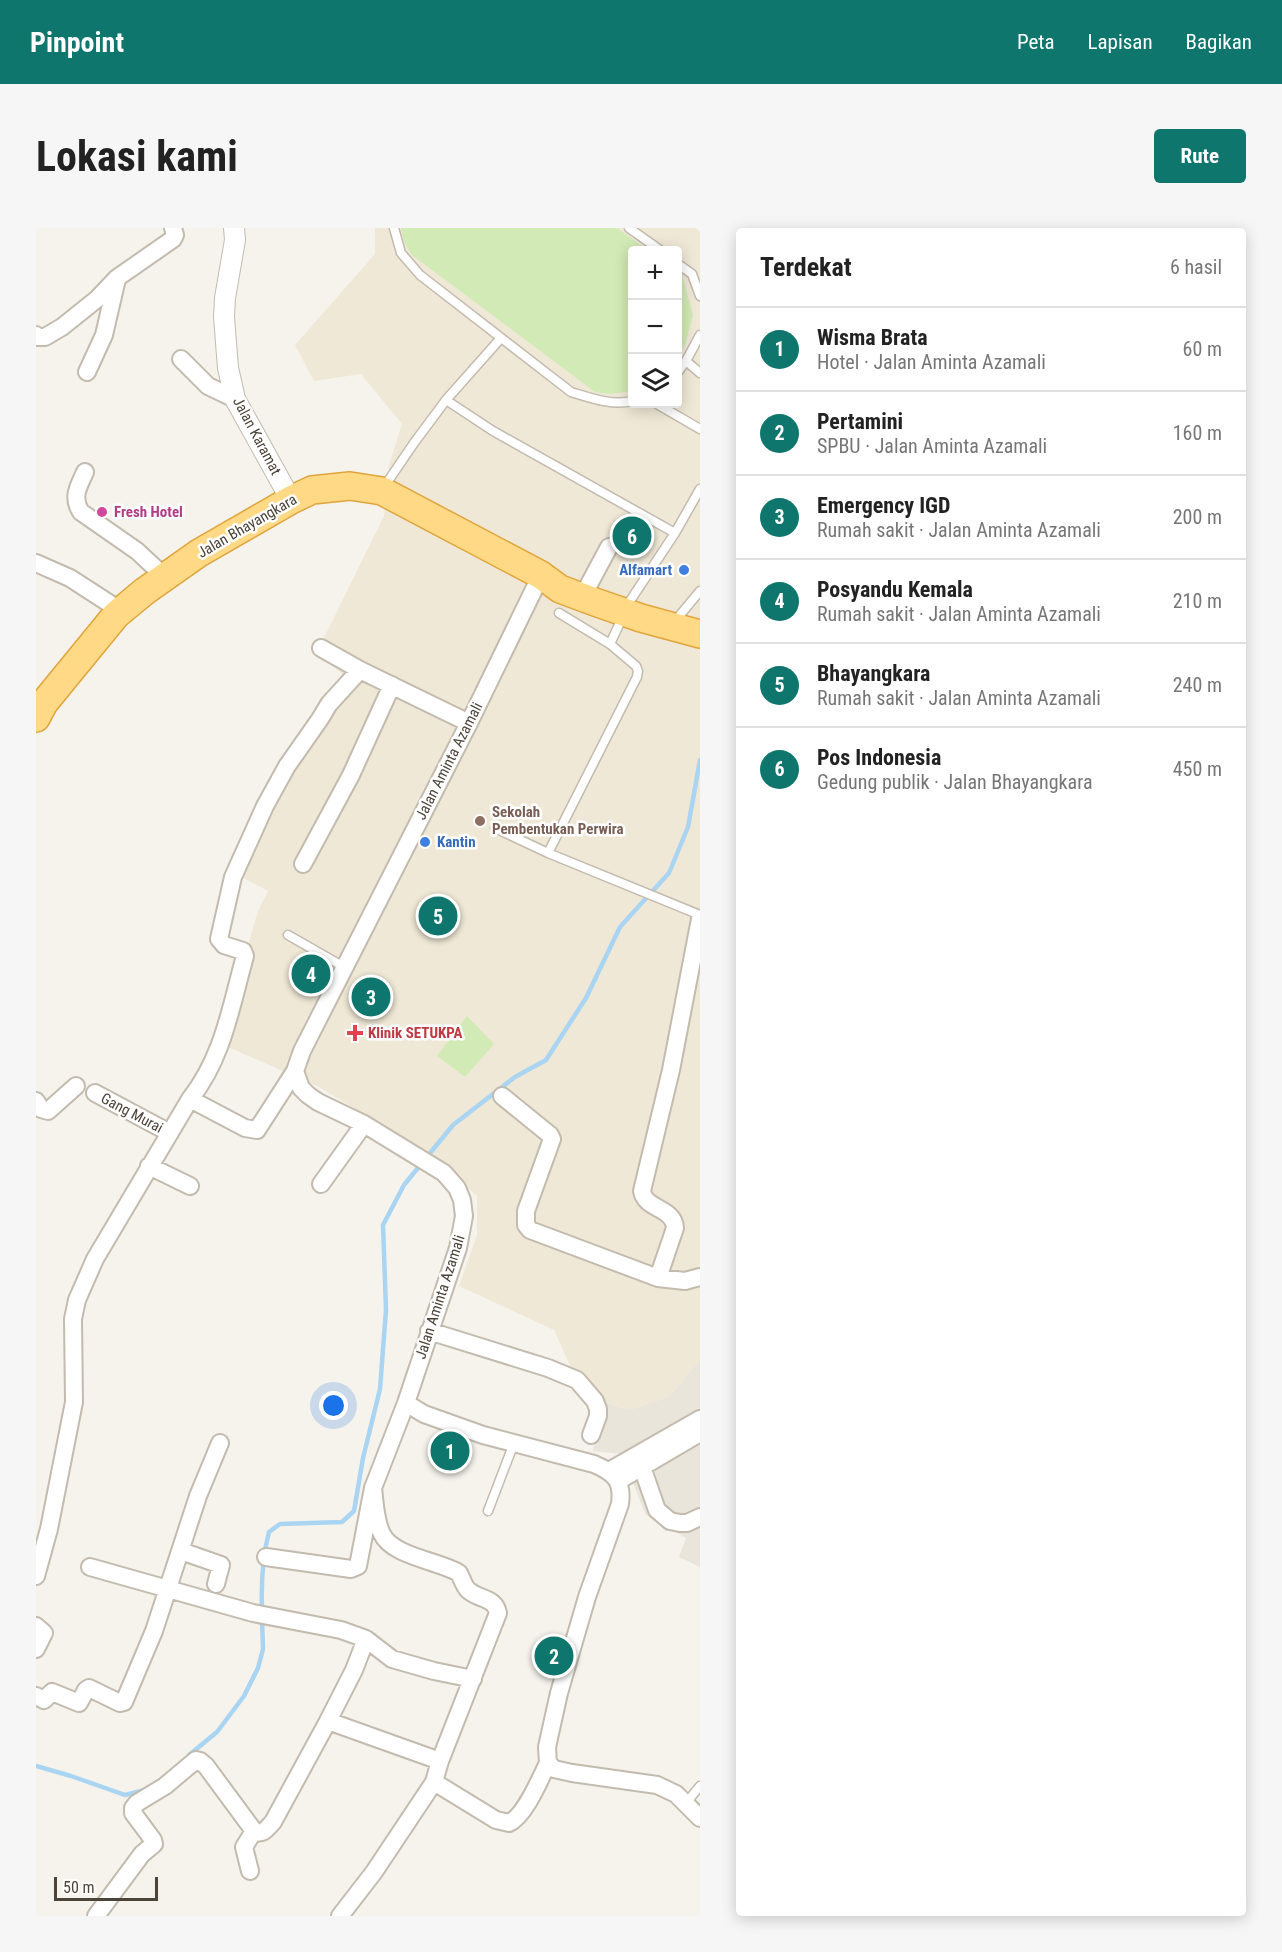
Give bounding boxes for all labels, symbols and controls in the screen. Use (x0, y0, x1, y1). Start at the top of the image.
text: Pinpoint (30, 26, 124, 59)
text: Peta (1017, 30, 1055, 54)
text: Lapisan (1088, 30, 1153, 54)
text: Bagikan (1186, 30, 1252, 54)
button: Rute (1154, 129, 1246, 183)
text: Lokasi kami (36, 132, 238, 181)
map controls (628, 246, 682, 408)
button: + (628, 246, 682, 300)
text: Terdekat (760, 252, 852, 282)
text: 6 hasil (1170, 255, 1222, 279)
button: − (628, 300, 682, 354)
text: Wisma Brata (817, 325, 928, 350)
text: 1 (774, 337, 785, 361)
text: 60 m (1183, 337, 1222, 361)
text: Hotel · Jalan Aminta Azamali (817, 350, 1046, 374)
button: layers (628, 354, 682, 408)
street label: Jalan Karamat (229, 394, 285, 478)
text: Pertamini (817, 409, 903, 434)
text: 2 (774, 421, 785, 445)
text: 160 m (1173, 421, 1222, 445)
text: SPBU · Jalan Aminta Azamali (817, 434, 1047, 458)
street label: Jalan Bhayangkara (194, 490, 300, 562)
text: Emergency IGD (817, 493, 950, 518)
place label: Fresh Hotel (114, 503, 183, 521)
marker: Fresh Hotel (95, 505, 109, 519)
text: 3 (774, 505, 785, 529)
text: 200 m (1173, 505, 1222, 529)
pin: 6 (612, 514, 652, 558)
text: Rumah sakit · Jalan Aminta Azamali (817, 518, 1101, 542)
place label: Alfamart (619, 561, 672, 579)
marker: Alfamart (677, 563, 691, 577)
text: Posyandu Kemala (817, 577, 973, 602)
text: 4 (774, 589, 785, 613)
text: 210 m (1173, 589, 1222, 613)
text: Rumah sakit · Jalan Aminta Azamali (817, 602, 1101, 626)
text: Bhayangkara (817, 661, 931, 686)
text: 5 (774, 673, 785, 697)
text: 240 m (1173, 673, 1222, 697)
text: Rumah sakit · Jalan Aminta Azamali (817, 686, 1101, 710)
street label: Jalan Aminta Azamali (412, 699, 486, 823)
text: Pos Indonesia (817, 745, 941, 770)
text: 6 (774, 757, 785, 781)
text: 450 m (1173, 757, 1222, 781)
text: Gedung publik · Jalan Bhayangkara (817, 770, 1092, 794)
place label: Sekolah Pembentukan Perwira (492, 803, 624, 838)
marker: Sekolah Pembentukan Perwira (473, 814, 487, 828)
place label: Kantin (437, 833, 476, 851)
marker: Kantin (418, 835, 432, 849)
pin: 5 (418, 894, 458, 938)
pin: 4 (292, 952, 330, 996)
pin: 3 (352, 974, 390, 1020)
marker: Klinik SETUKPA (346, 1024, 364, 1042)
place label: Klinik SETUKPA (368, 1024, 462, 1042)
street label: Gang Murai (98, 1089, 166, 1137)
street label: Jalan Aminta Azamali (411, 1233, 469, 1361)
your location (319, 1391, 348, 1420)
pin: 1 (430, 1428, 470, 1474)
pin: 2 (534, 1634, 574, 1678)
scale bar (54, 1874, 158, 1902)
text: 50 m (63, 1878, 95, 1897)

